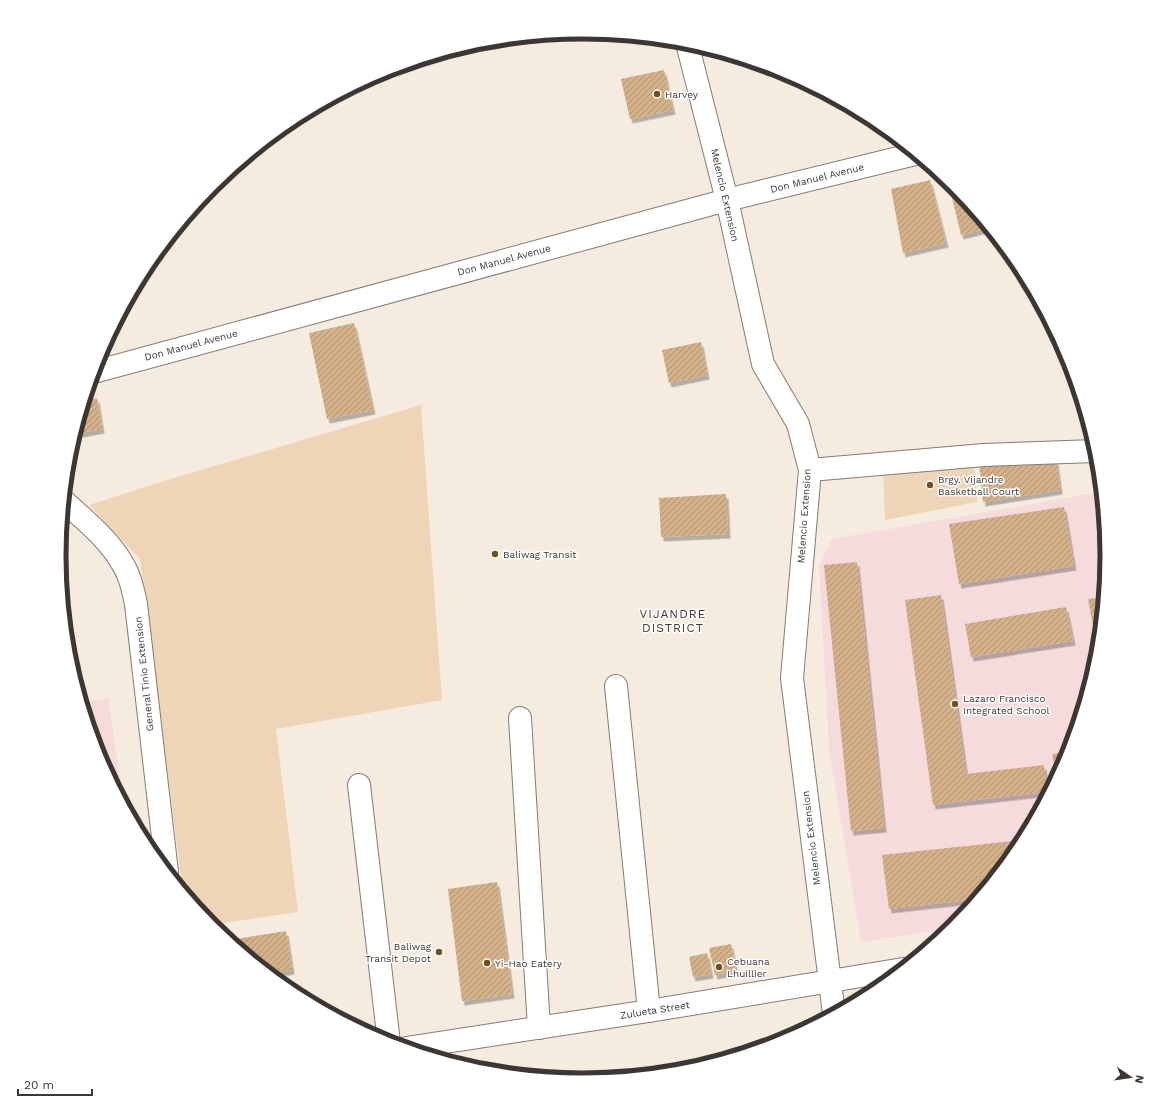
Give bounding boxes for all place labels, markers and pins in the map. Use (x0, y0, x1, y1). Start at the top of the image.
marker: Harvey (652, 89, 662, 99)
place label: Harvey (665, 89, 699, 100)
place label: Brgy. Vijandre Basketball Court (938, 474, 1020, 497)
marker: Brgy. Vijandre Basketball Court (925, 480, 935, 490)
marker: Baliwag Transit (490, 549, 500, 559)
place label: Baliwag Transit (503, 549, 577, 560)
place label: Lazaro Francisco Integrated School (963, 693, 1050, 716)
marker: Lazaro Francisco Integrated School (950, 699, 960, 709)
place label: Baliwag Transit Depot (365, 941, 432, 964)
marker: Baliwag Transit Depot (434, 947, 444, 957)
place label: Cebuana Lhuillier (727, 956, 770, 979)
marker: Yi-Hao Eatery (482, 958, 492, 968)
place label: Yi-Hao Eatery (495, 958, 563, 969)
marker: Cebuana Lhuillier (714, 962, 724, 972)

